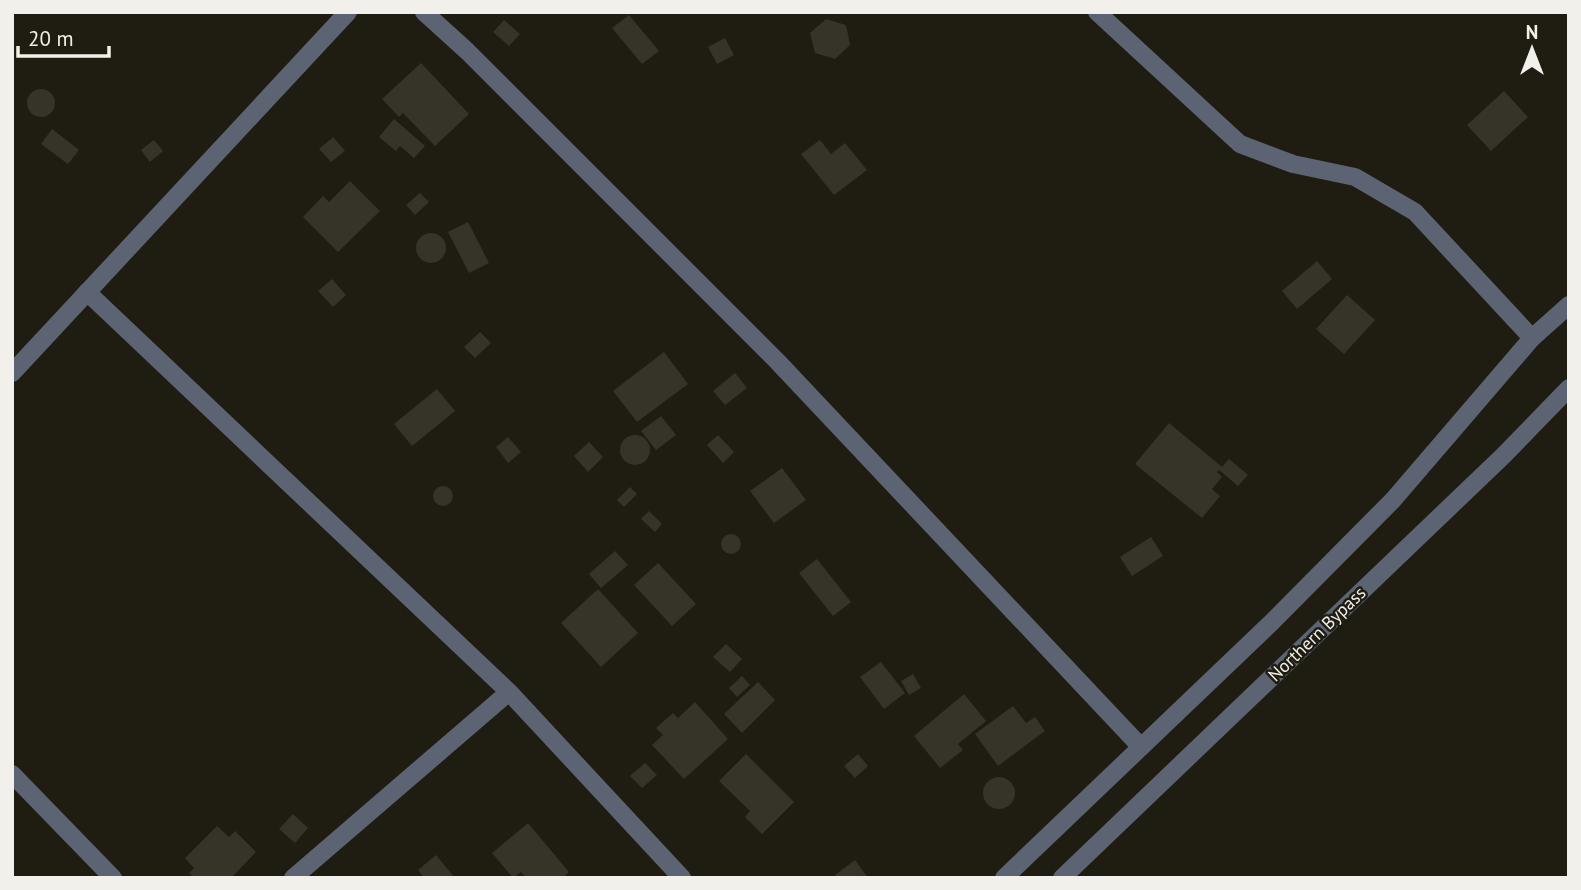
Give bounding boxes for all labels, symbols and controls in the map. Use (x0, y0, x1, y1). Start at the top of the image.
scale bar (18, 14, 108, 58)
north arrow (1497, 14, 1567, 84)
text: N (1526, 20, 1538, 44)
text: 20 m (28, 25, 74, 52)
street label: Northern Bypass (1263, 581, 1370, 686)

